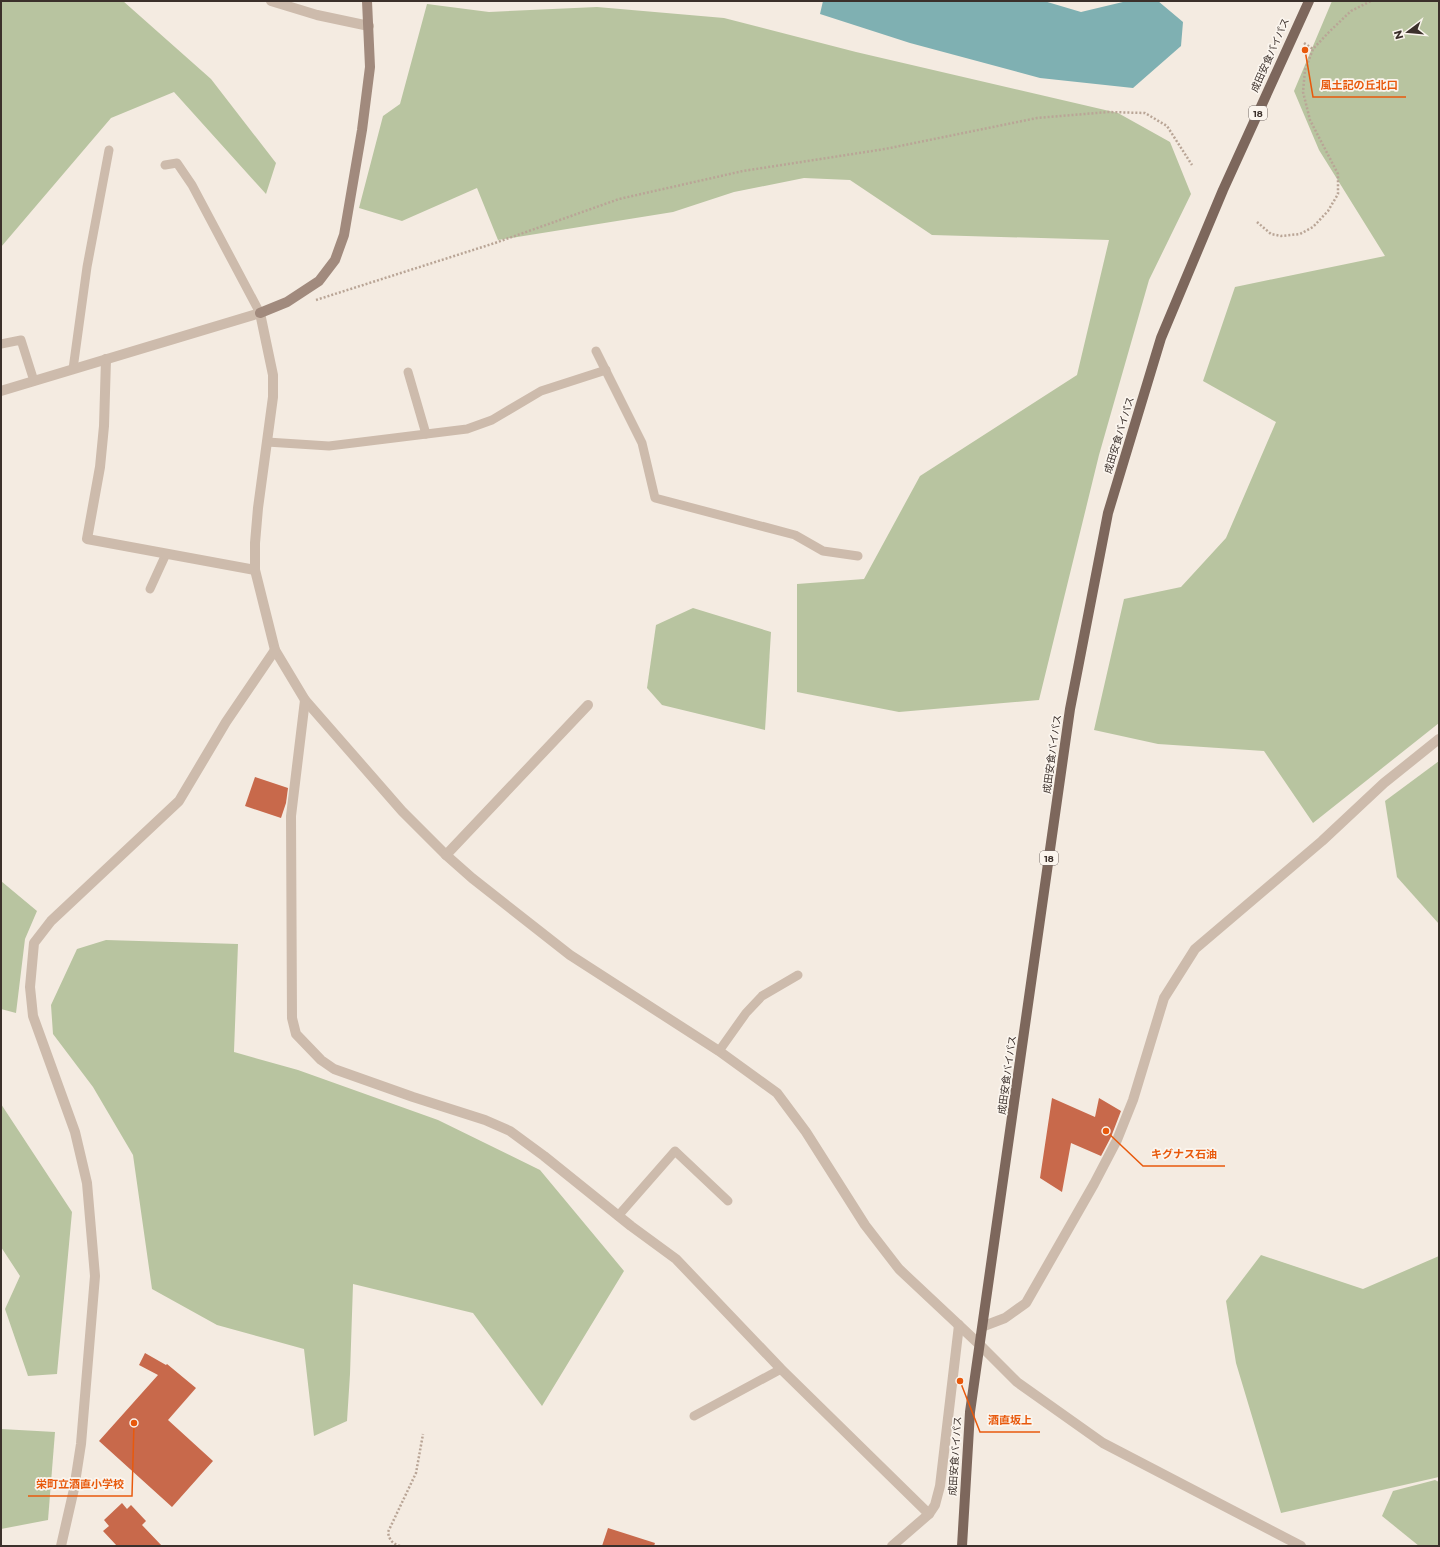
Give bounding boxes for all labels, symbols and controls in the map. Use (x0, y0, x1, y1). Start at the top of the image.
north arrow (1388, 12, 1428, 52)
street label: 成田安食バイパス (1248, 16, 1292, 94)
text: N (1390, 29, 1406, 41)
callout: 風土記の丘北口 (1313, 74, 1406, 97)
text: 風土記の丘北口 (1321, 78, 1398, 92)
road number: 18 (1249, 106, 1267, 120)
street label: 成田安食バイパス (1101, 395, 1137, 475)
street label: 成田安食バイパス (1040, 714, 1064, 794)
road number: 18 (1040, 851, 1058, 865)
street label: 成田安食バイパス (995, 1035, 1019, 1115)
callout: キグナス石油 (1143, 1143, 1225, 1166)
text: キグナス石油 (1151, 1147, 1217, 1161)
callout: 酒直坂上 (980, 1409, 1040, 1432)
text: 酒直坂上 (988, 1413, 1032, 1427)
street label: 成田安食バイパス (946, 1416, 964, 1496)
callout: 栄町立酒直小学校 (28, 1473, 132, 1496)
text: 栄町立酒直小学校 (36, 1477, 124, 1491)

